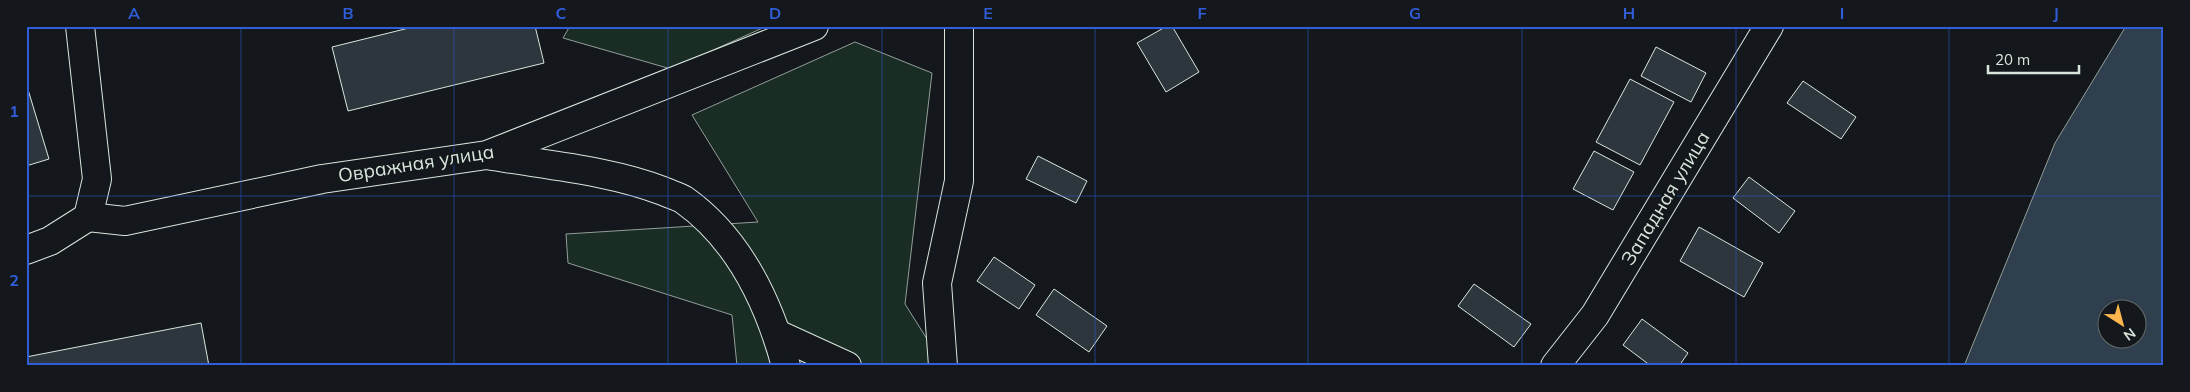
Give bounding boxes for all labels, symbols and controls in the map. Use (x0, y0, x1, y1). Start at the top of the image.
text: A (128, 3, 140, 23)
text: B (342, 3, 354, 23)
text: C (556, 3, 567, 23)
text: D (769, 3, 781, 23)
text: E (983, 3, 993, 23)
text: F (1197, 3, 1207, 23)
text: G (1409, 3, 1421, 23)
text: H (1623, 3, 1635, 23)
text: I (1840, 3, 1844, 23)
text: J (2053, 3, 2059, 23)
scale bar (1988, 42, 2079, 74)
text: 20 m (1995, 50, 2030, 69)
text: 1 (9, 101, 19, 121)
street label: Западная улица (1616, 127, 1714, 269)
street label: Овражная улица (336, 139, 496, 187)
text: 2 (9, 270, 19, 290)
north arrow (2098, 300, 2148, 350)
text: N (2120, 324, 2139, 345)

